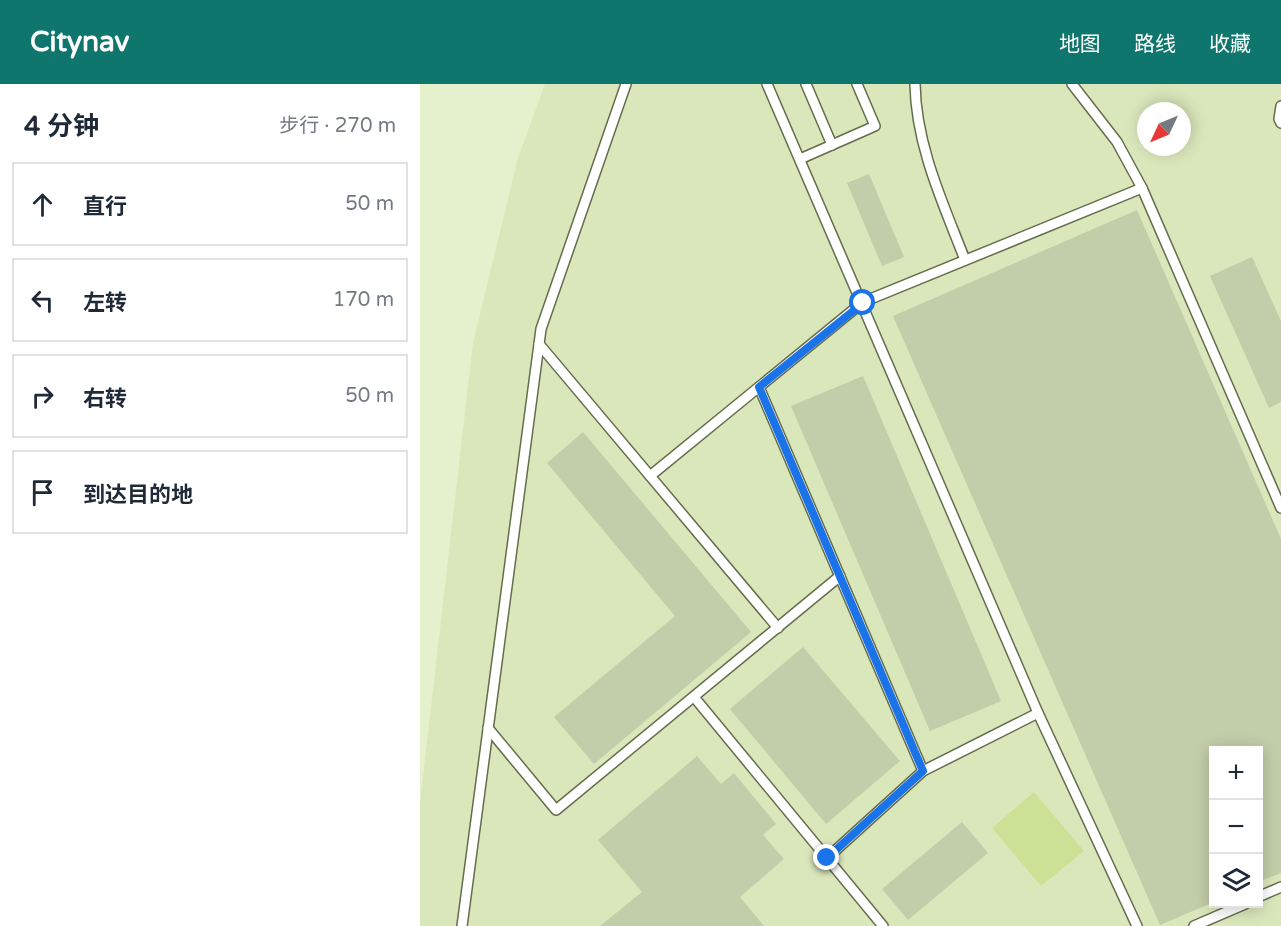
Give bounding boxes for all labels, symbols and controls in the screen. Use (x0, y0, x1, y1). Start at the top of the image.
text: Citynav (30, 25, 129, 59)
text: 地图 (1059, 32, 1101, 57)
text: 路线 (1134, 32, 1176, 57)
text: 收藏 (1209, 32, 1251, 57)
north arrow (1137, 102, 1191, 156)
text: 4 分钟 (24, 111, 99, 142)
text: 步行 · 270 m (279, 114, 396, 138)
icon: ahead (26, 188, 59, 221)
text: 50 m (345, 192, 394, 216)
text: 直行 (83, 194, 127, 220)
icon: left (26, 284, 59, 317)
text: 170 m (333, 288, 394, 312)
route start (849, 289, 875, 315)
text: 左转 (83, 290, 127, 316)
icon: right (26, 380, 59, 413)
text: 50 m (345, 384, 394, 408)
text: 右转 (83, 386, 127, 412)
icon: arrive (26, 476, 59, 509)
text: 到达目的地 (83, 482, 193, 508)
map controls (1209, 746, 1263, 908)
button: + (1209, 746, 1263, 800)
button: − (1209, 800, 1263, 854)
route end (813, 844, 839, 870)
button: layers (1209, 854, 1263, 908)

